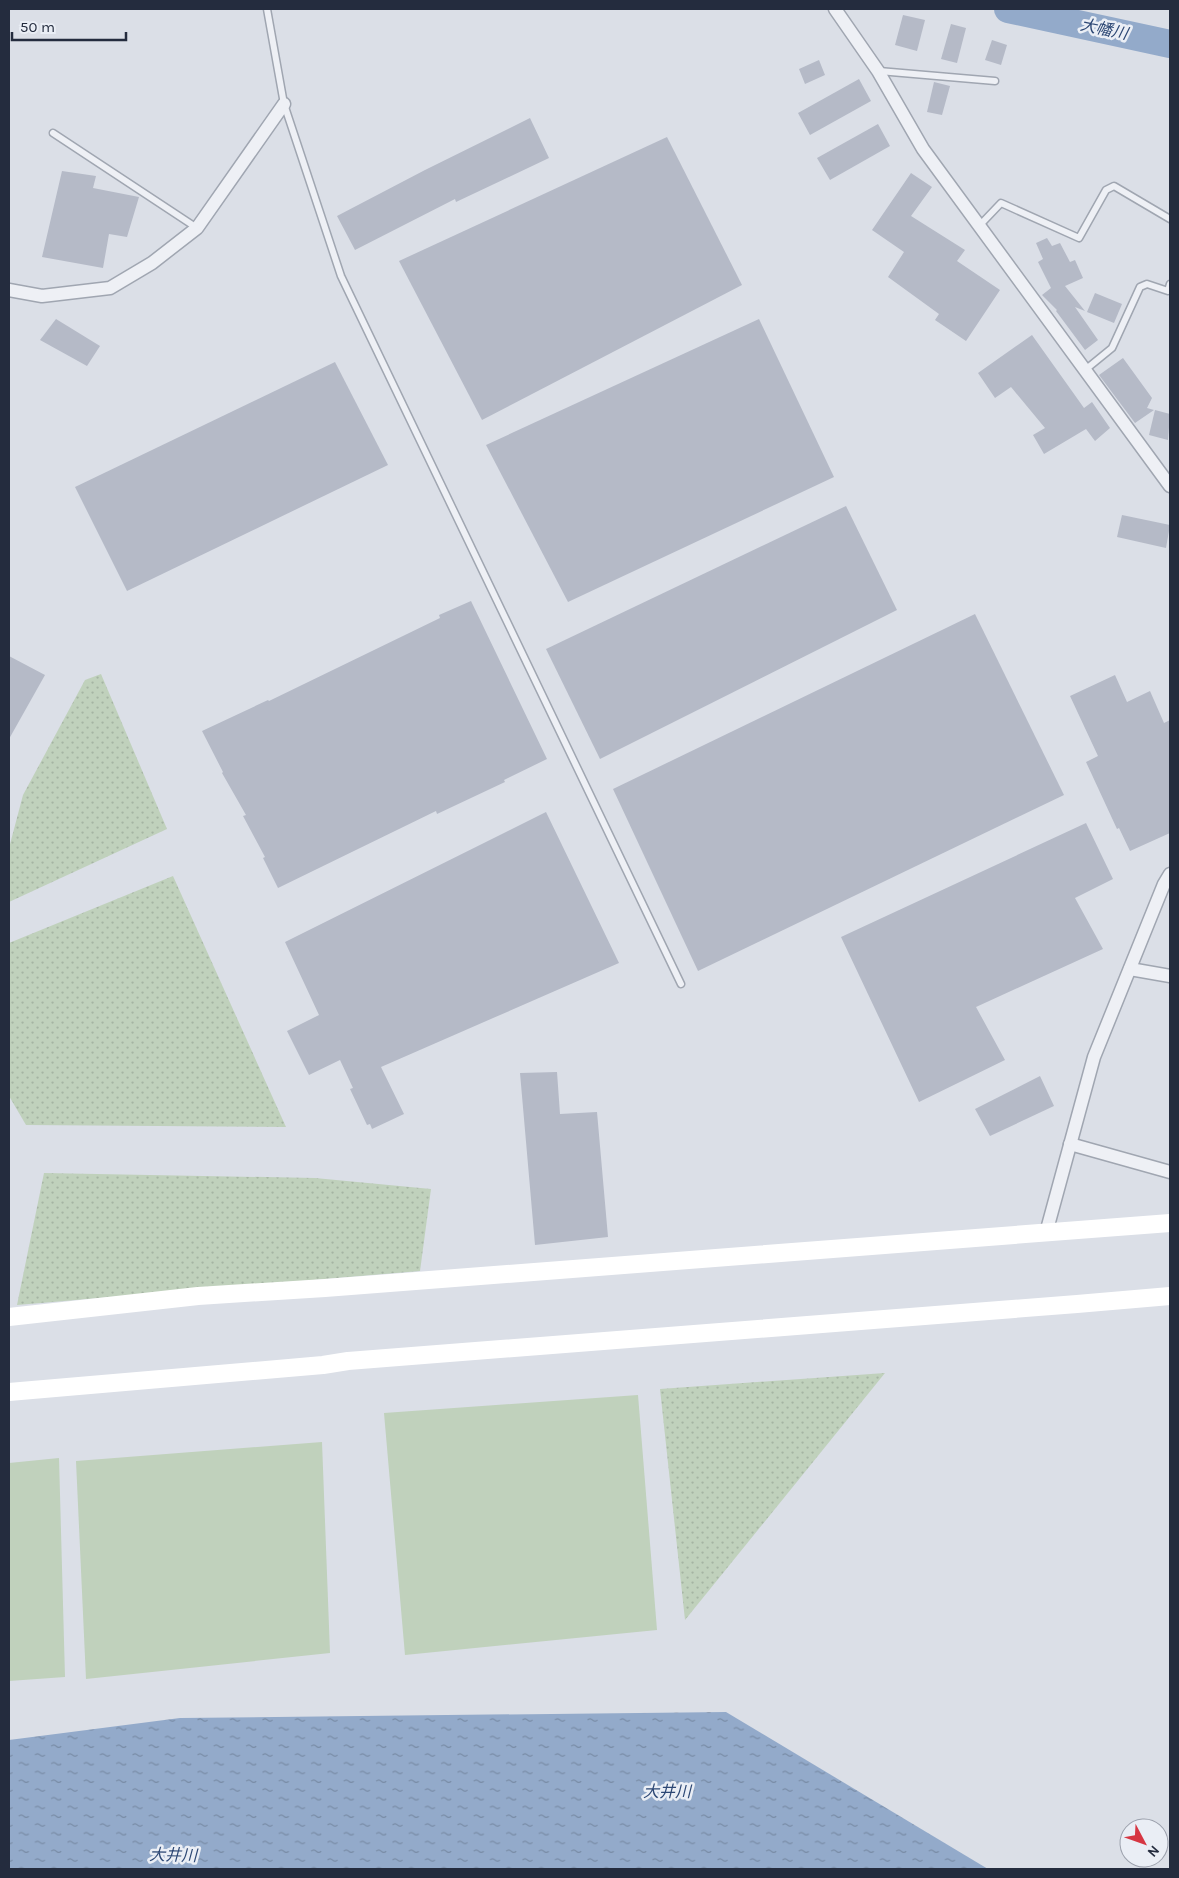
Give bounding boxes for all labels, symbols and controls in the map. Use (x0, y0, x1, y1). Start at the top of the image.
scale bar (12, 10, 126, 42)
water label: 大幡川 (1079, 15, 1131, 44)
text: 50 m (20, 18, 55, 36)
water label: 大井川 (643, 1782, 693, 1801)
north arrow (1119, 1818, 1169, 1868)
text: N (1144, 1842, 1163, 1861)
water label: 大井川 (149, 1845, 199, 1865)

